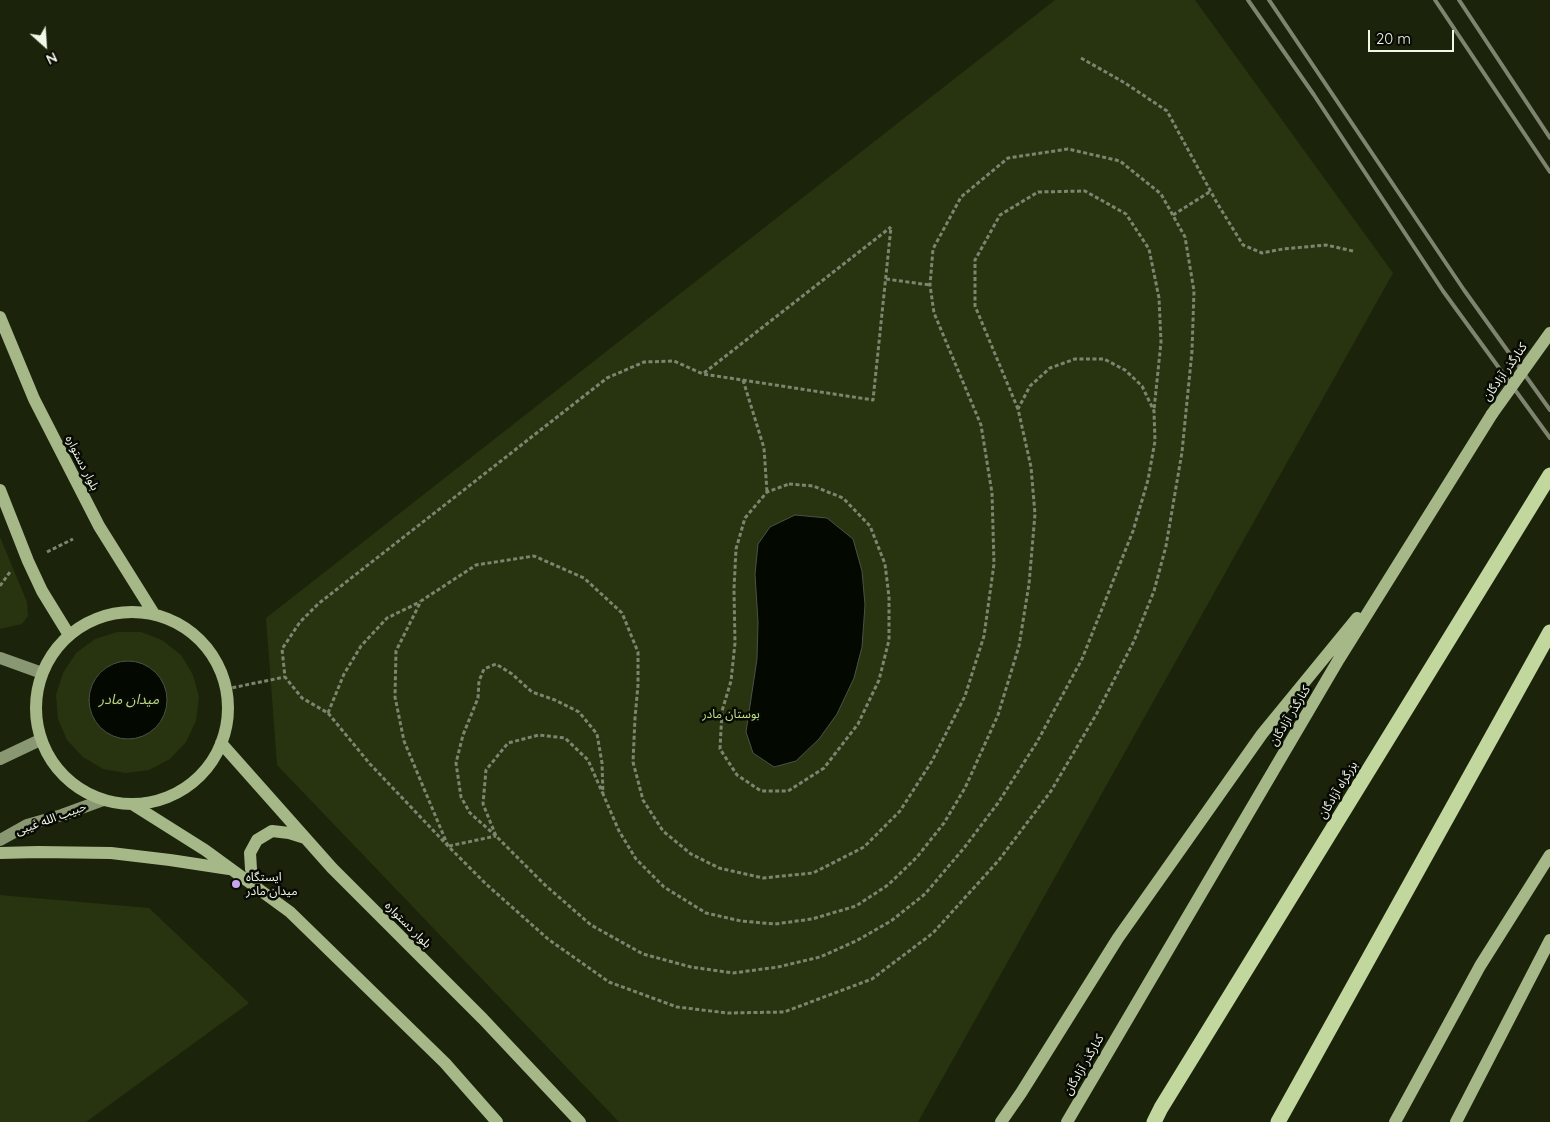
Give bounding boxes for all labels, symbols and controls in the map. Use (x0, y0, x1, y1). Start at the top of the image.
north arrow (20, 20, 70, 70)
scale bar (1370, 20, 1456, 52)
text: 20 m (1376, 29, 1411, 48)
text: N (43, 48, 60, 69)
street label: کنارگذر آزادگان (1480, 340, 1530, 404)
street label: بلوار دستواره (62, 433, 102, 493)
street label: کنارگذر آزادگان (1266, 683, 1314, 749)
water label: میدان مادر (99, 692, 159, 708)
park label: بوستان مادر (702, 707, 760, 721)
street label: بزرگراه آزادگان (1315, 759, 1361, 821)
street label: حبیب الله غیبی (14, 800, 88, 838)
place label: ایستگاه میدان مادر (246, 870, 297, 898)
marker: ایستگاه میدان مادر (230, 878, 242, 890)
street label: بلوار دستواره (382, 899, 434, 951)
street label: کنارگذر آزادگان (1061, 1032, 1107, 1098)

